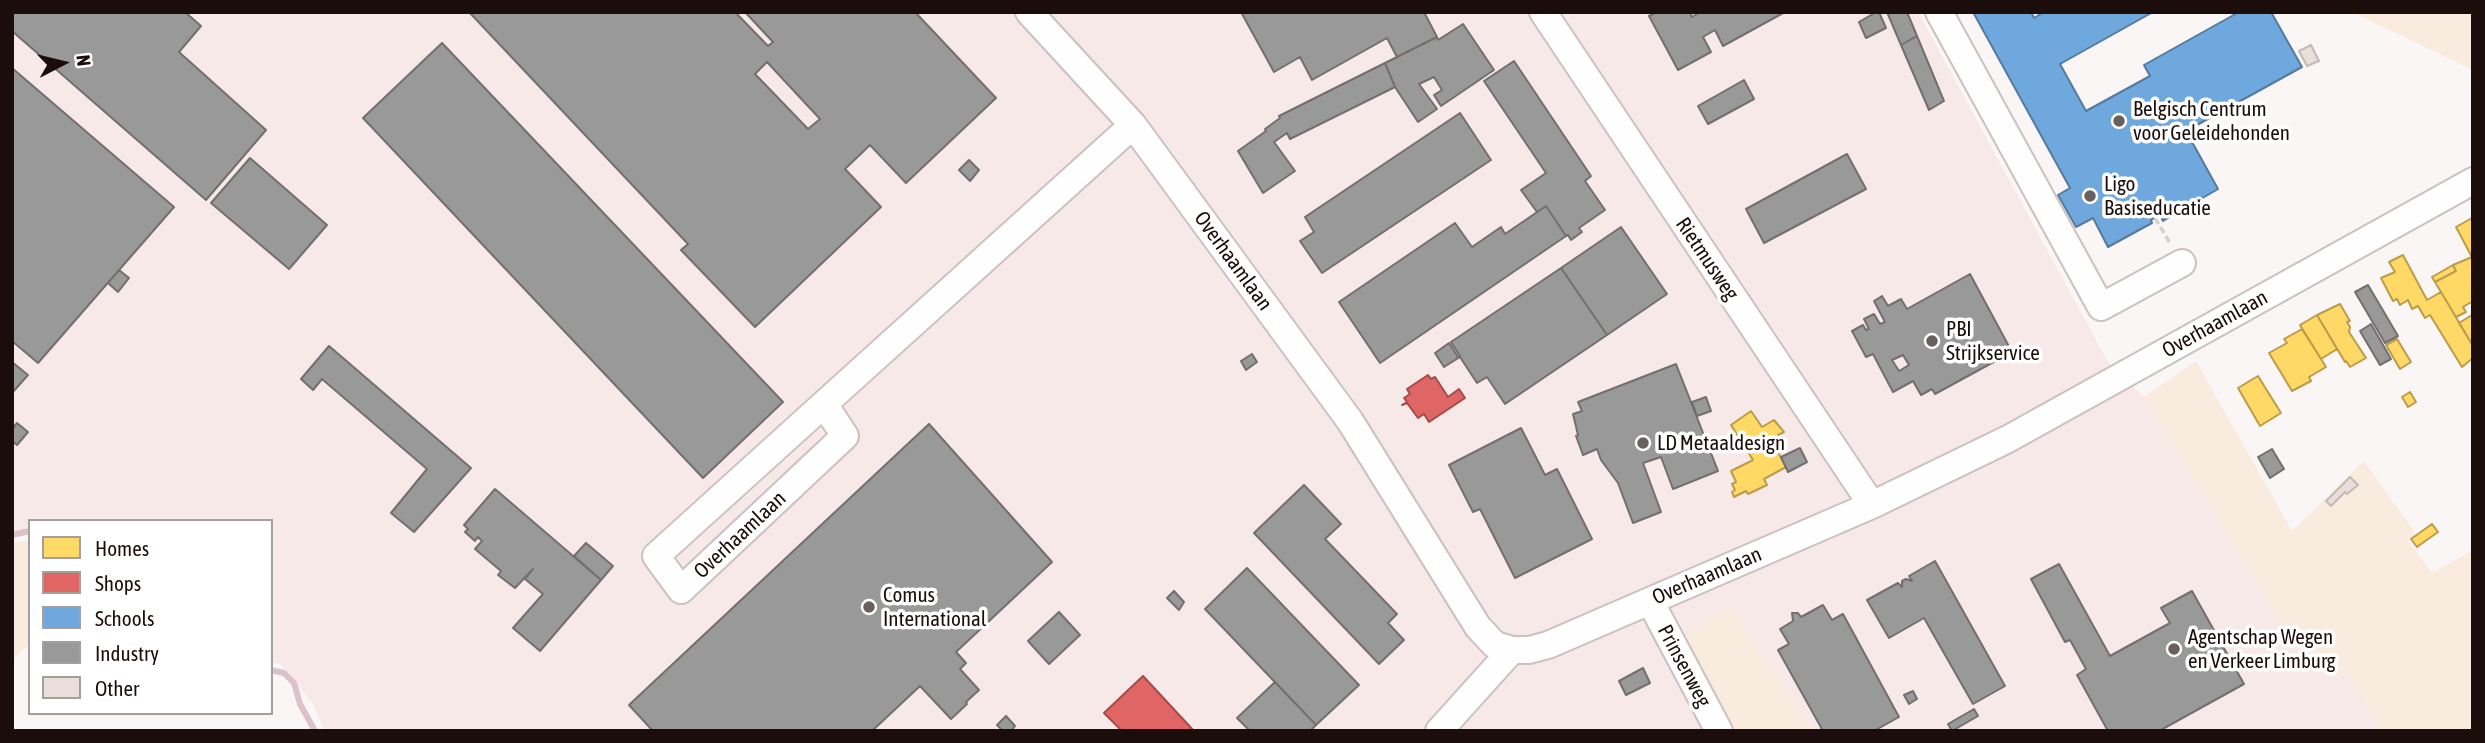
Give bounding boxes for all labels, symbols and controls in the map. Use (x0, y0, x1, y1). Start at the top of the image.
north arrow (28, 28, 98, 98)
text: N (72, 54, 95, 67)
place label: Belgisch Centrum voor Geleidehonden (2133, 96, 2290, 146)
marker: Belgisch Centrum voor Geleidehonden (2111, 113, 2127, 129)
place label: Ligo Basiseducatie (2104, 171, 2211, 221)
marker: Ligo Basiseducatie (2082, 188, 2098, 204)
street label: Overhaamlaan (1189, 206, 1277, 316)
street label: Rietmusweg (1670, 213, 1744, 305)
street label: Overhaamlaan (2158, 285, 2272, 363)
place label: PBI Strijkservice (1946, 316, 2040, 366)
marker: PBI Strijkservice (1924, 333, 1940, 349)
place label: LD Metaaldesign (1657, 430, 1785, 456)
marker: LD Metaaldesign (1635, 435, 1651, 451)
street label: Overhaamlaan (689, 486, 791, 584)
legend (28, 519, 273, 715)
text: Homes (95, 536, 149, 560)
street label: Overhaamlaan (1648, 542, 1766, 610)
text: Shops (95, 571, 141, 595)
place label: Comus International (883, 582, 986, 632)
marker: Comus International (861, 599, 877, 615)
text: Schools (95, 606, 155, 630)
street label: Prinsenweg (1652, 621, 1716, 711)
place label: Agentschap Wegen en Verkeer Limburg (2188, 624, 2336, 674)
text: Industry (95, 641, 159, 665)
marker: Agentschap Wegen en Verkeer Limburg (2166, 641, 2182, 657)
text: Other (95, 676, 139, 700)

